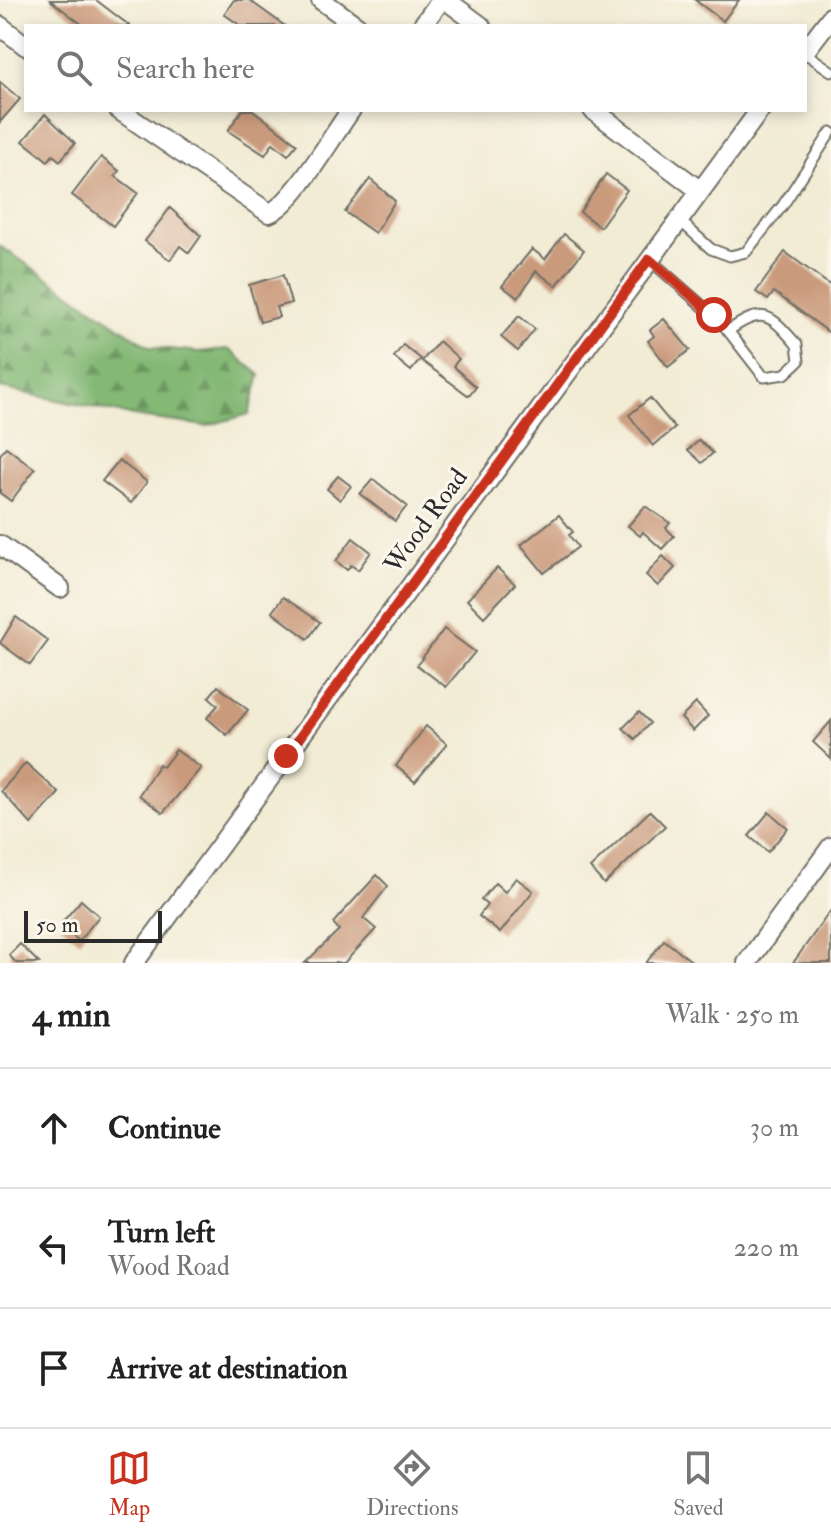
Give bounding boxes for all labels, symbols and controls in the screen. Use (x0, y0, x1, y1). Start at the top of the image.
search box (24, 24, 807, 112)
icon: search (52, 46, 96, 90)
text: Search here (116, 50, 255, 87)
route start (696, 297, 732, 333)
street label: Wood Road (377, 462, 475, 580)
route end (268, 738, 304, 774)
scale bar (24, 907, 162, 943)
text: 50 m (36, 911, 78, 939)
text: 4 min (32, 994, 110, 1037)
text: Walk · 250 m (666, 999, 799, 1031)
icon: ahead (32, 1106, 76, 1150)
text: Continue (108, 1110, 221, 1147)
text: 30 m (750, 1112, 799, 1144)
text: Turn left (108, 1214, 215, 1251)
icon: left (32, 1226, 76, 1270)
text: 220 m (734, 1232, 799, 1264)
text: Wood Road (108, 1251, 230, 1283)
icon: arrive (32, 1346, 76, 1390)
text: Arrive at destination (108, 1350, 348, 1387)
tab: Map (107, 1446, 151, 1522)
tab: Directions (366, 1446, 459, 1522)
tab: Saved (673, 1446, 724, 1522)

